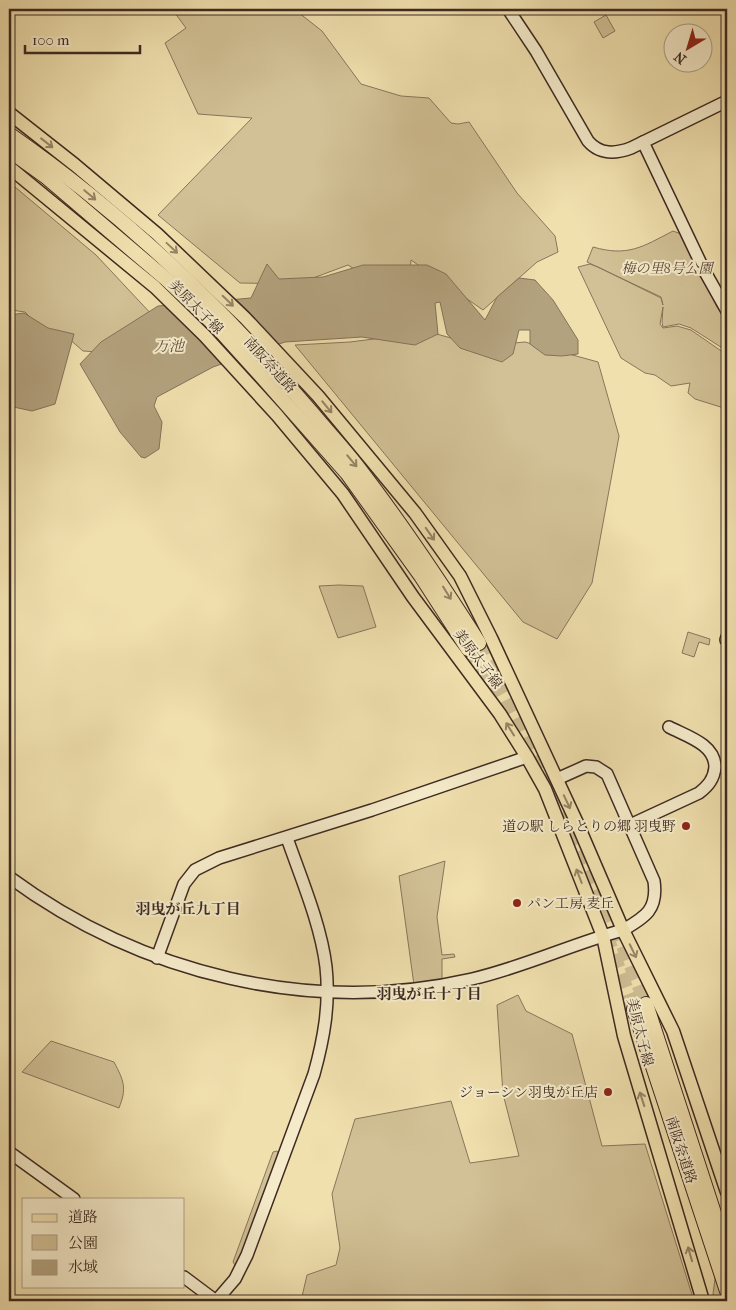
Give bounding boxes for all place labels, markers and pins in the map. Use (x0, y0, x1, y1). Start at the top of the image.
place label: 道の駅 しらとりの郷 羽曳野 (502, 818, 676, 835)
marker: 道の駅 しらとりの郷 羽曳野 (680, 820, 692, 832)
place label: パン工房 麦丘 (527, 895, 614, 912)
marker: パン工房 麦丘 (511, 897, 523, 909)
place label: ジョーシン羽曳が丘店 (459, 1084, 598, 1101)
marker: ジョーシン羽曳が丘店 (602, 1086, 614, 1098)

